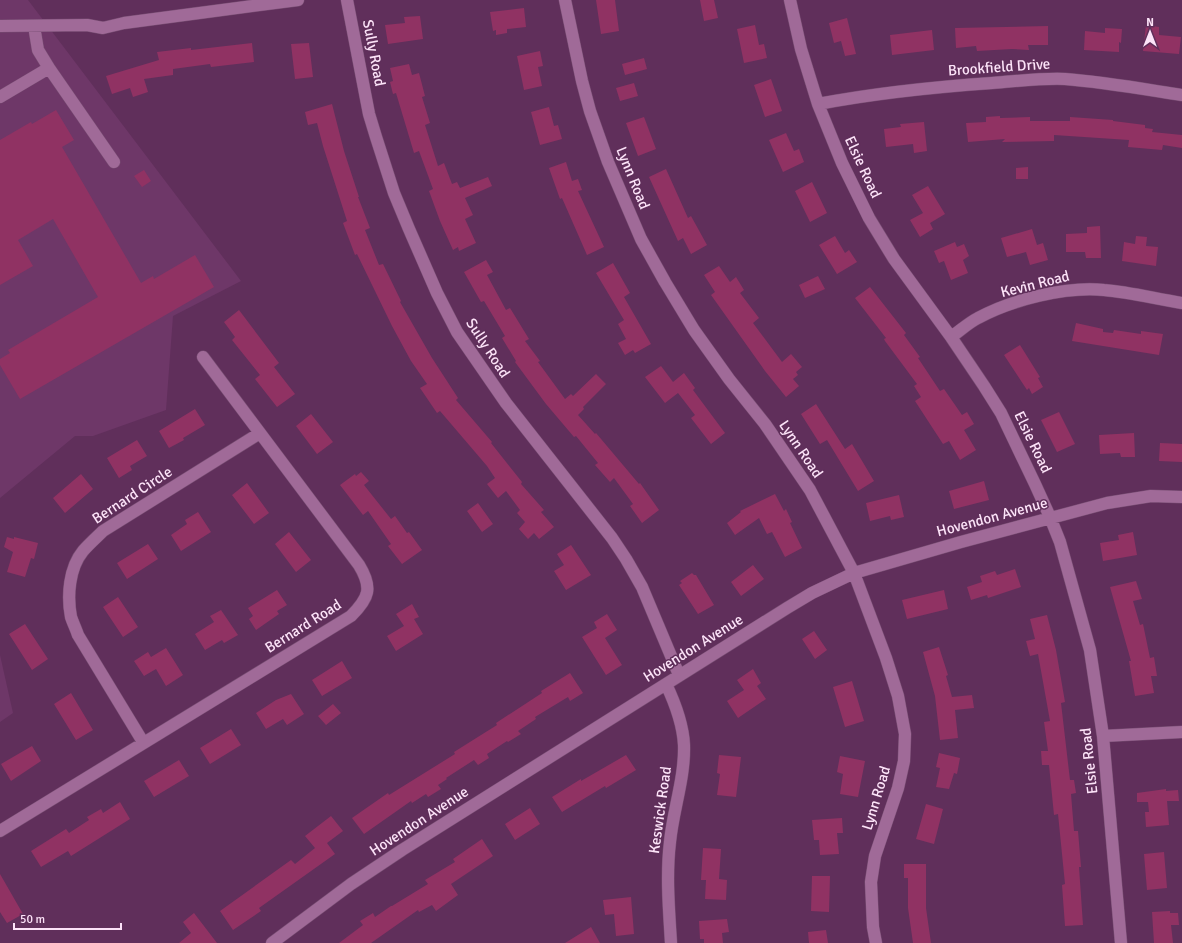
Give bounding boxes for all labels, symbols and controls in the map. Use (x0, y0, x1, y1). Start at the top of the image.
north arrow (1130, 12, 1170, 52)
text: N (1146, 16, 1154, 29)
street label: Sully Road (359, 18, 389, 88)
street label: Brookfield Drive (947, 54, 1051, 80)
street label: Elsie Road (841, 133, 885, 201)
street label: Lynn Road (612, 144, 654, 212)
street label: Kevin Road (999, 267, 1071, 301)
street label: Sully Road (462, 315, 514, 381)
street label: Elsie Road (1010, 408, 1056, 476)
street label: Lynn Road (775, 417, 827, 481)
street label: Bernard Circle (89, 462, 175, 528)
street label: Hovendon Avenue (934, 494, 1050, 540)
street label: Bernard Road (261, 595, 345, 657)
street label: Hovendon Avenue (640, 610, 746, 686)
street label: Elsie Road (1077, 727, 1101, 795)
street label: Lynn Road (858, 764, 894, 832)
street label: Keswick Road (645, 765, 675, 855)
street label: Hovendon Avenue (366, 782, 472, 860)
scale bar (14, 905, 121, 931)
text: 50 m (20, 912, 45, 927)

